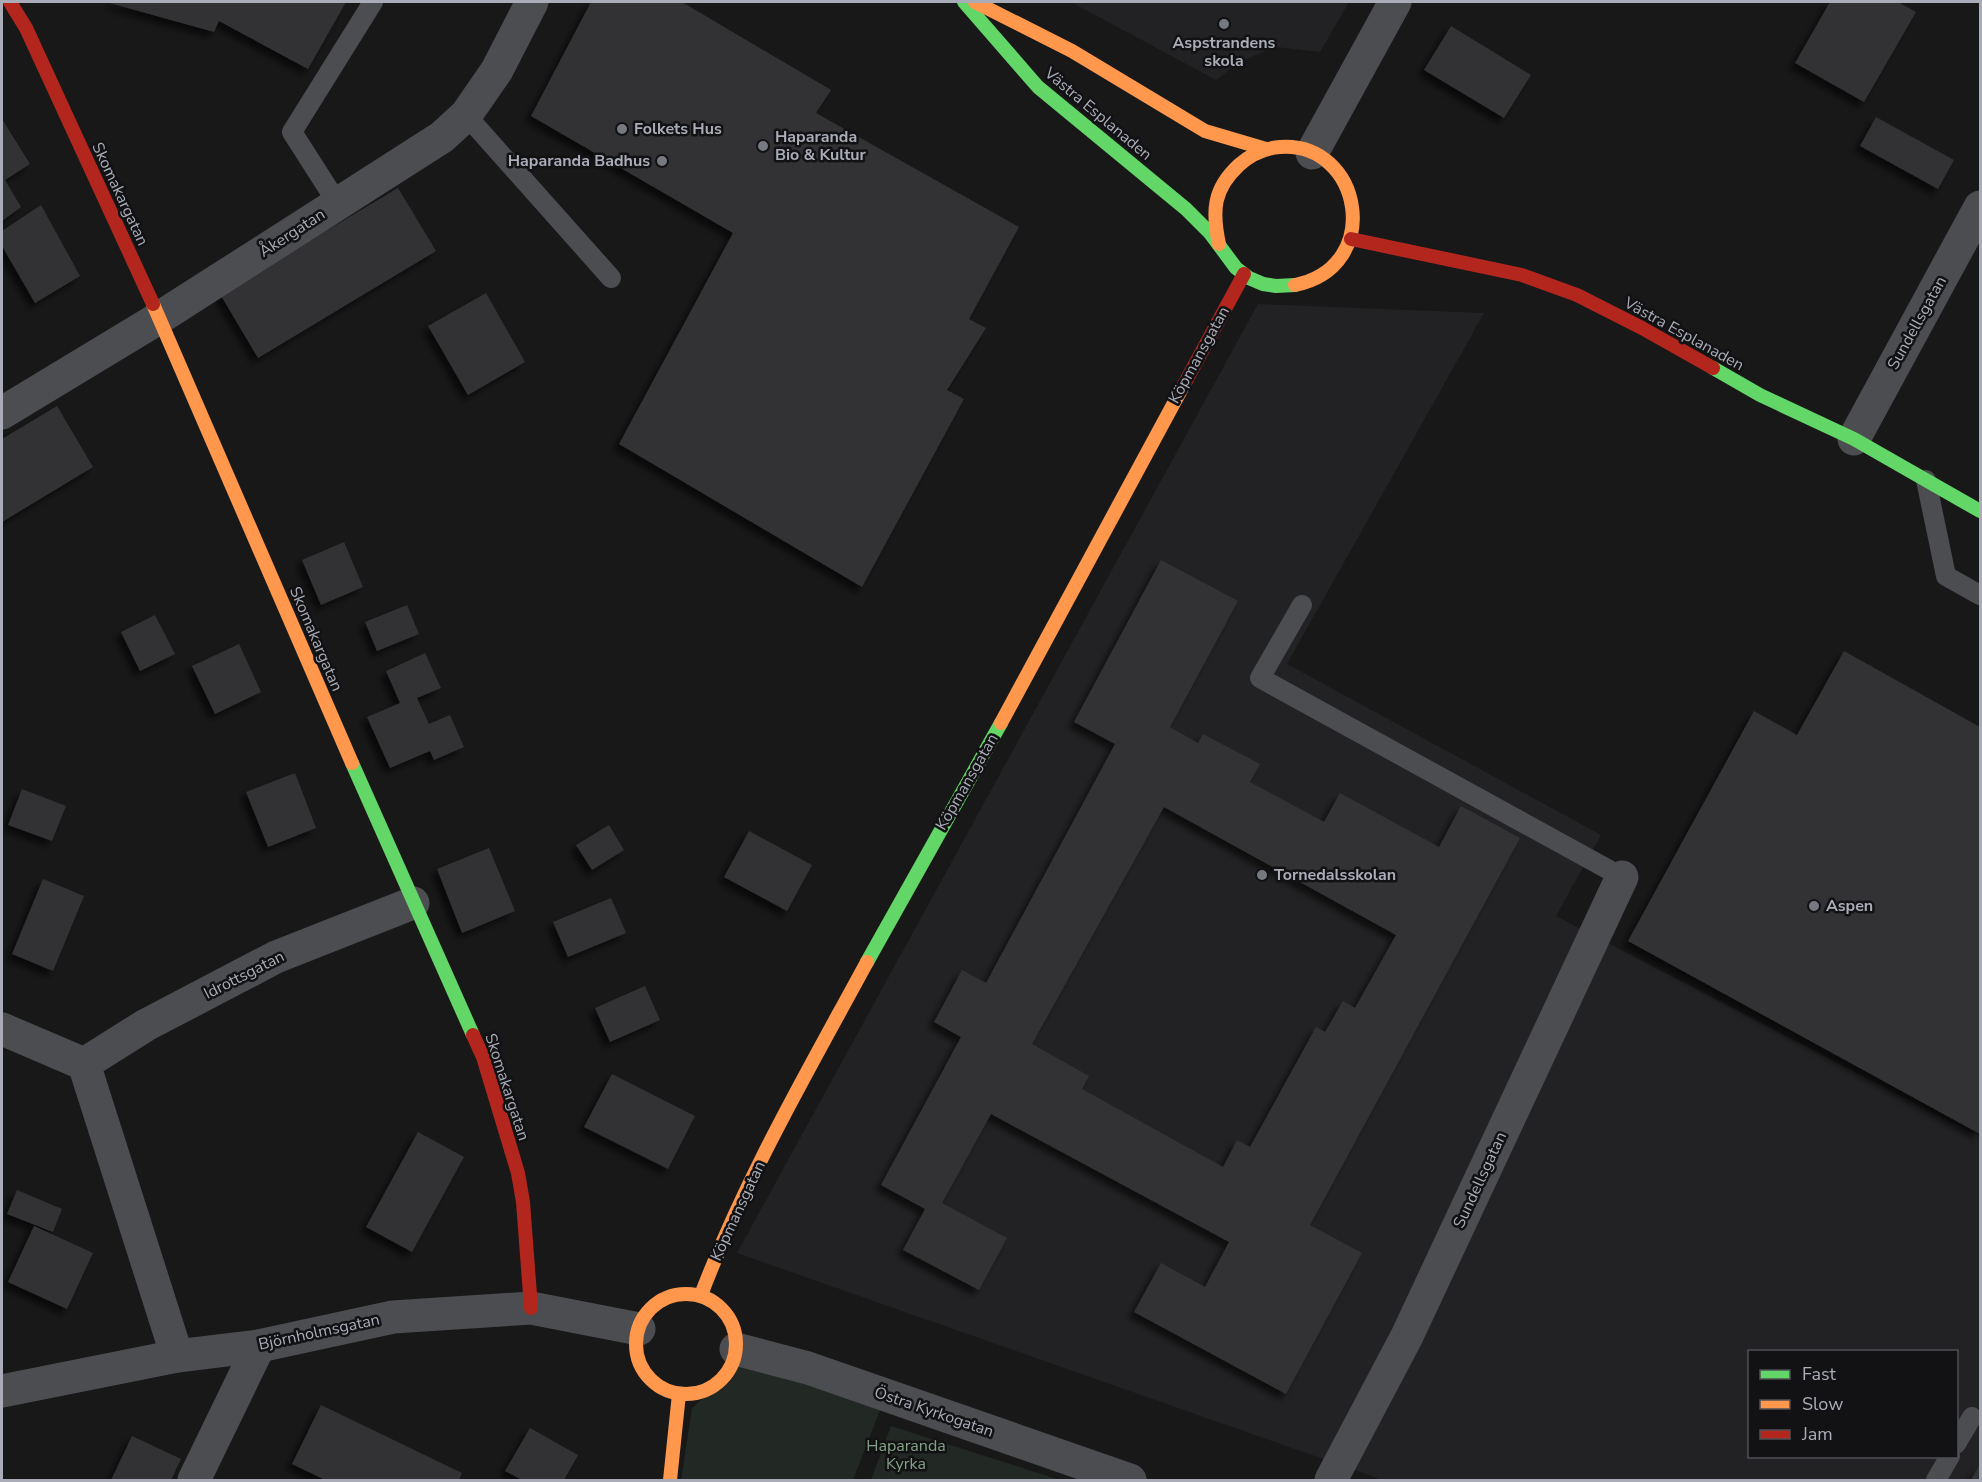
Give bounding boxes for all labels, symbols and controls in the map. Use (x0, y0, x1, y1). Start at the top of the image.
marker: Aspstrandens skola (1217, 17, 1231, 31)
place label: Aspstrandens skola (1173, 32, 1276, 72)
street label: Västra Esplanaden (1039, 62, 1156, 165)
place label: Folkets Hus (634, 118, 722, 140)
marker: Folkets Hus (615, 122, 629, 136)
place label: Haparanda Bio & Kultur (775, 126, 867, 166)
street label: Skomakargatan (86, 139, 154, 249)
marker: Haparanda Bio & Kultur (756, 139, 770, 153)
place label: Haparanda Badhus (508, 150, 650, 172)
marker: Haparanda Badhus (655, 154, 669, 168)
street label: Åkergatan (255, 203, 329, 263)
street label: Sundellsgatan (1882, 272, 1952, 374)
street label: Västra Esplanaden (1619, 291, 1748, 376)
street label: Köpmansgatan (1163, 302, 1235, 408)
street label: Skomakargatan (284, 583, 348, 695)
street label: Köpmansgatan (930, 730, 1004, 834)
place label: Tornedalsskolan (1274, 864, 1396, 886)
marker: Tornedalsskolan (1255, 868, 1269, 882)
place label: Aspen (1826, 895, 1873, 917)
marker: Aspen (1807, 899, 1821, 913)
street label: Idrottsgatan (200, 945, 288, 1005)
street label: Skomakargatan (479, 1030, 535, 1144)
street label: Sundellsgatan (1448, 1128, 1512, 1232)
street label: Köpmansgatan (705, 1157, 771, 1265)
street label: Björnholmsgatan (256, 1308, 382, 1356)
legend (1748, 1350, 1958, 1458)
text: Fast (1802, 1362, 1837, 1386)
street label: Östra Kyrkogatan (871, 1381, 997, 1443)
text: Slow (1802, 1392, 1843, 1416)
text: Jam (1801, 1422, 1833, 1446)
park label: Haparanda Kyrka (866, 1435, 946, 1475)

